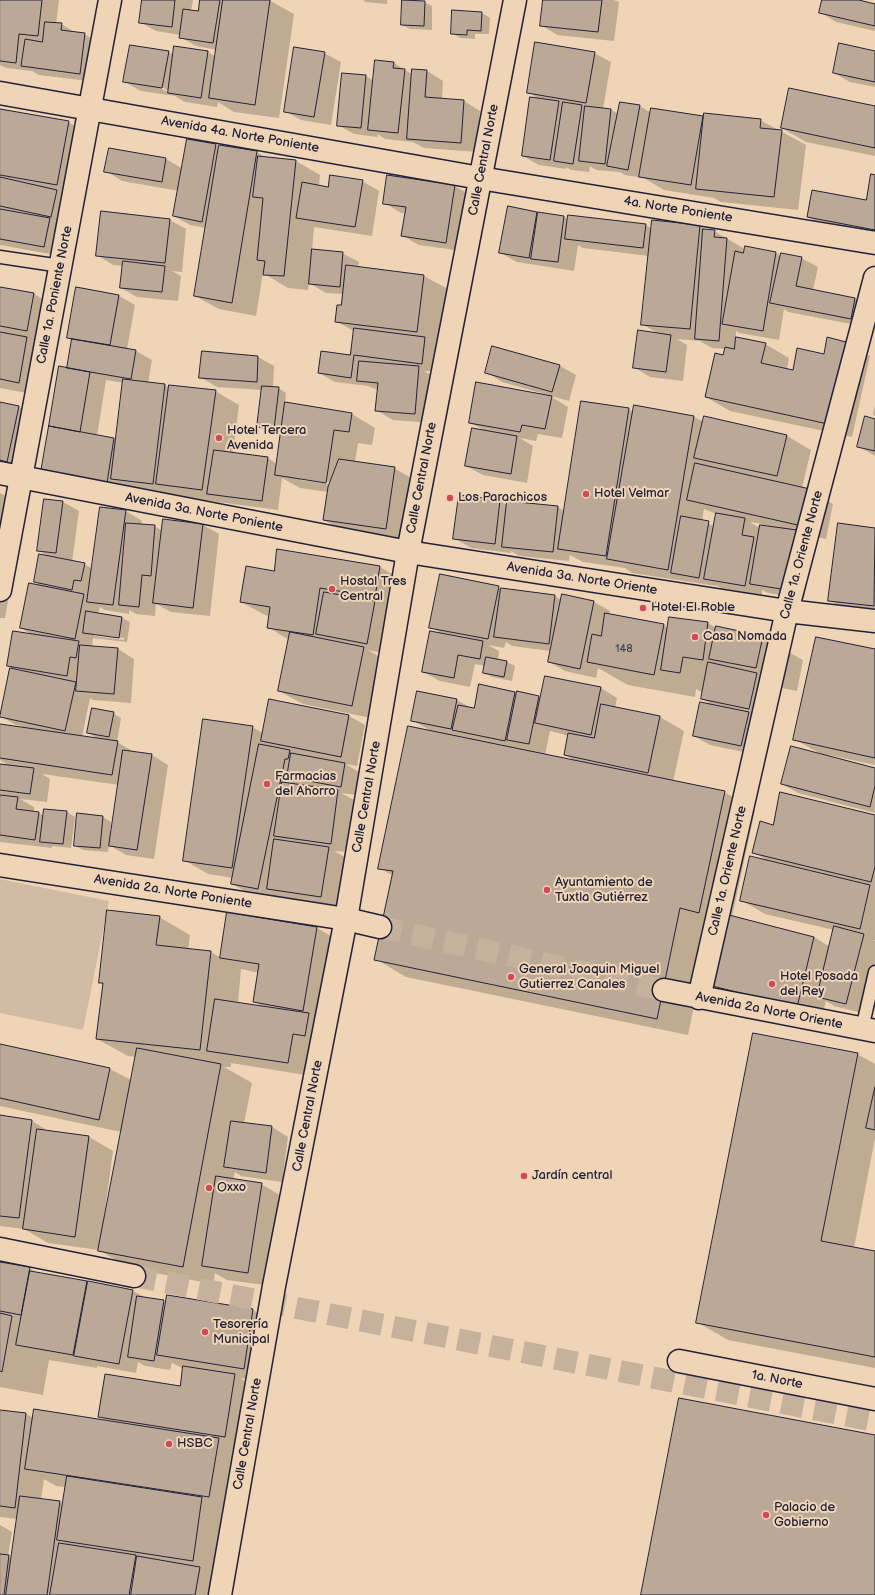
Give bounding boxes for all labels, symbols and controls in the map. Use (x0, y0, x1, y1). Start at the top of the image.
street label: Calle Central Norte (466, 103, 502, 217)
street label: Avenida 4a. Norte Poniente (160, 113, 320, 157)
street label: 4a. Norte Poniente (622, 194, 734, 226)
street label: Calle 1a. Poniente Norte (34, 225, 76, 365)
street label: Calle Central Norte (404, 421, 440, 535)
place label: Hotel Tercera Avenida (227, 423, 306, 454)
marker: Hotel Tercera Avenida (214, 433, 224, 443)
place label: Hotel Velmar (594, 486, 669, 502)
marker: Hotel Velmar (581, 489, 591, 499)
street label: Calle 1a. Oriente Norte (777, 489, 827, 621)
street label: Avenida 3a. Norte Poniente (124, 490, 284, 536)
place label: Los Parachicos (458, 490, 547, 506)
marker: Los Parachicos (445, 493, 455, 503)
street label: Avenida 3a. Norte Oriente (506, 559, 658, 599)
place label: Hostal Tres Central (340, 574, 406, 605)
marker: Hostal Tres Central (327, 584, 337, 594)
place label: Hotel El Roble (651, 600, 735, 616)
marker: Hotel El Roble (638, 603, 648, 613)
place label: Casa Nomada (703, 629, 787, 645)
marker: Casa Nomada (690, 632, 700, 642)
house number: 148 (615, 642, 633, 656)
street label: Calle Central Norte (349, 740, 385, 854)
place label: Farmacias del Ahorro (275, 769, 336, 800)
marker: Farmacias del Ahorro (262, 779, 272, 789)
street label: Calle 1a. Oriente Norte (705, 805, 751, 937)
street label: Avenida 2a. Norte Poniente (93, 872, 253, 912)
place label: Ayuntamiento de Tuxtla Gutiérrez (555, 875, 653, 906)
marker: Ayuntamiento de Tuxtla Gutiérrez (542, 885, 552, 895)
place label: General Joaquin Miguel Gutierrez Canales (519, 962, 659, 993)
place label: Hotel Posada del Rey (780, 969, 858, 1000)
marker: General Joaquin Miguel Gutierrez Canales (506, 972, 516, 982)
marker: Hotel Posada del Rey (767, 979, 777, 989)
street label: Avenida 2a Norte Oriente (694, 989, 844, 1033)
street label: Calle Central Norte (290, 1059, 326, 1173)
place label: Jardín central (532, 1168, 612, 1184)
marker: Jardín central (519, 1171, 529, 1181)
place label: Oxxo (217, 1180, 246, 1196)
marker: Oxxo (204, 1183, 214, 1193)
place label: Tesorería Municipal (213, 1317, 270, 1348)
marker: Tesorería Municipal (200, 1327, 210, 1337)
street label: 1a. Norte (750, 1367, 804, 1393)
street label: Calle Central Norte (230, 1377, 266, 1491)
place label: HSBC (177, 1436, 213, 1452)
marker: HSBC (164, 1439, 174, 1449)
place label: Palacio de Gobierno (774, 1500, 835, 1531)
marker: Palacio de Gobierno (761, 1510, 771, 1520)

